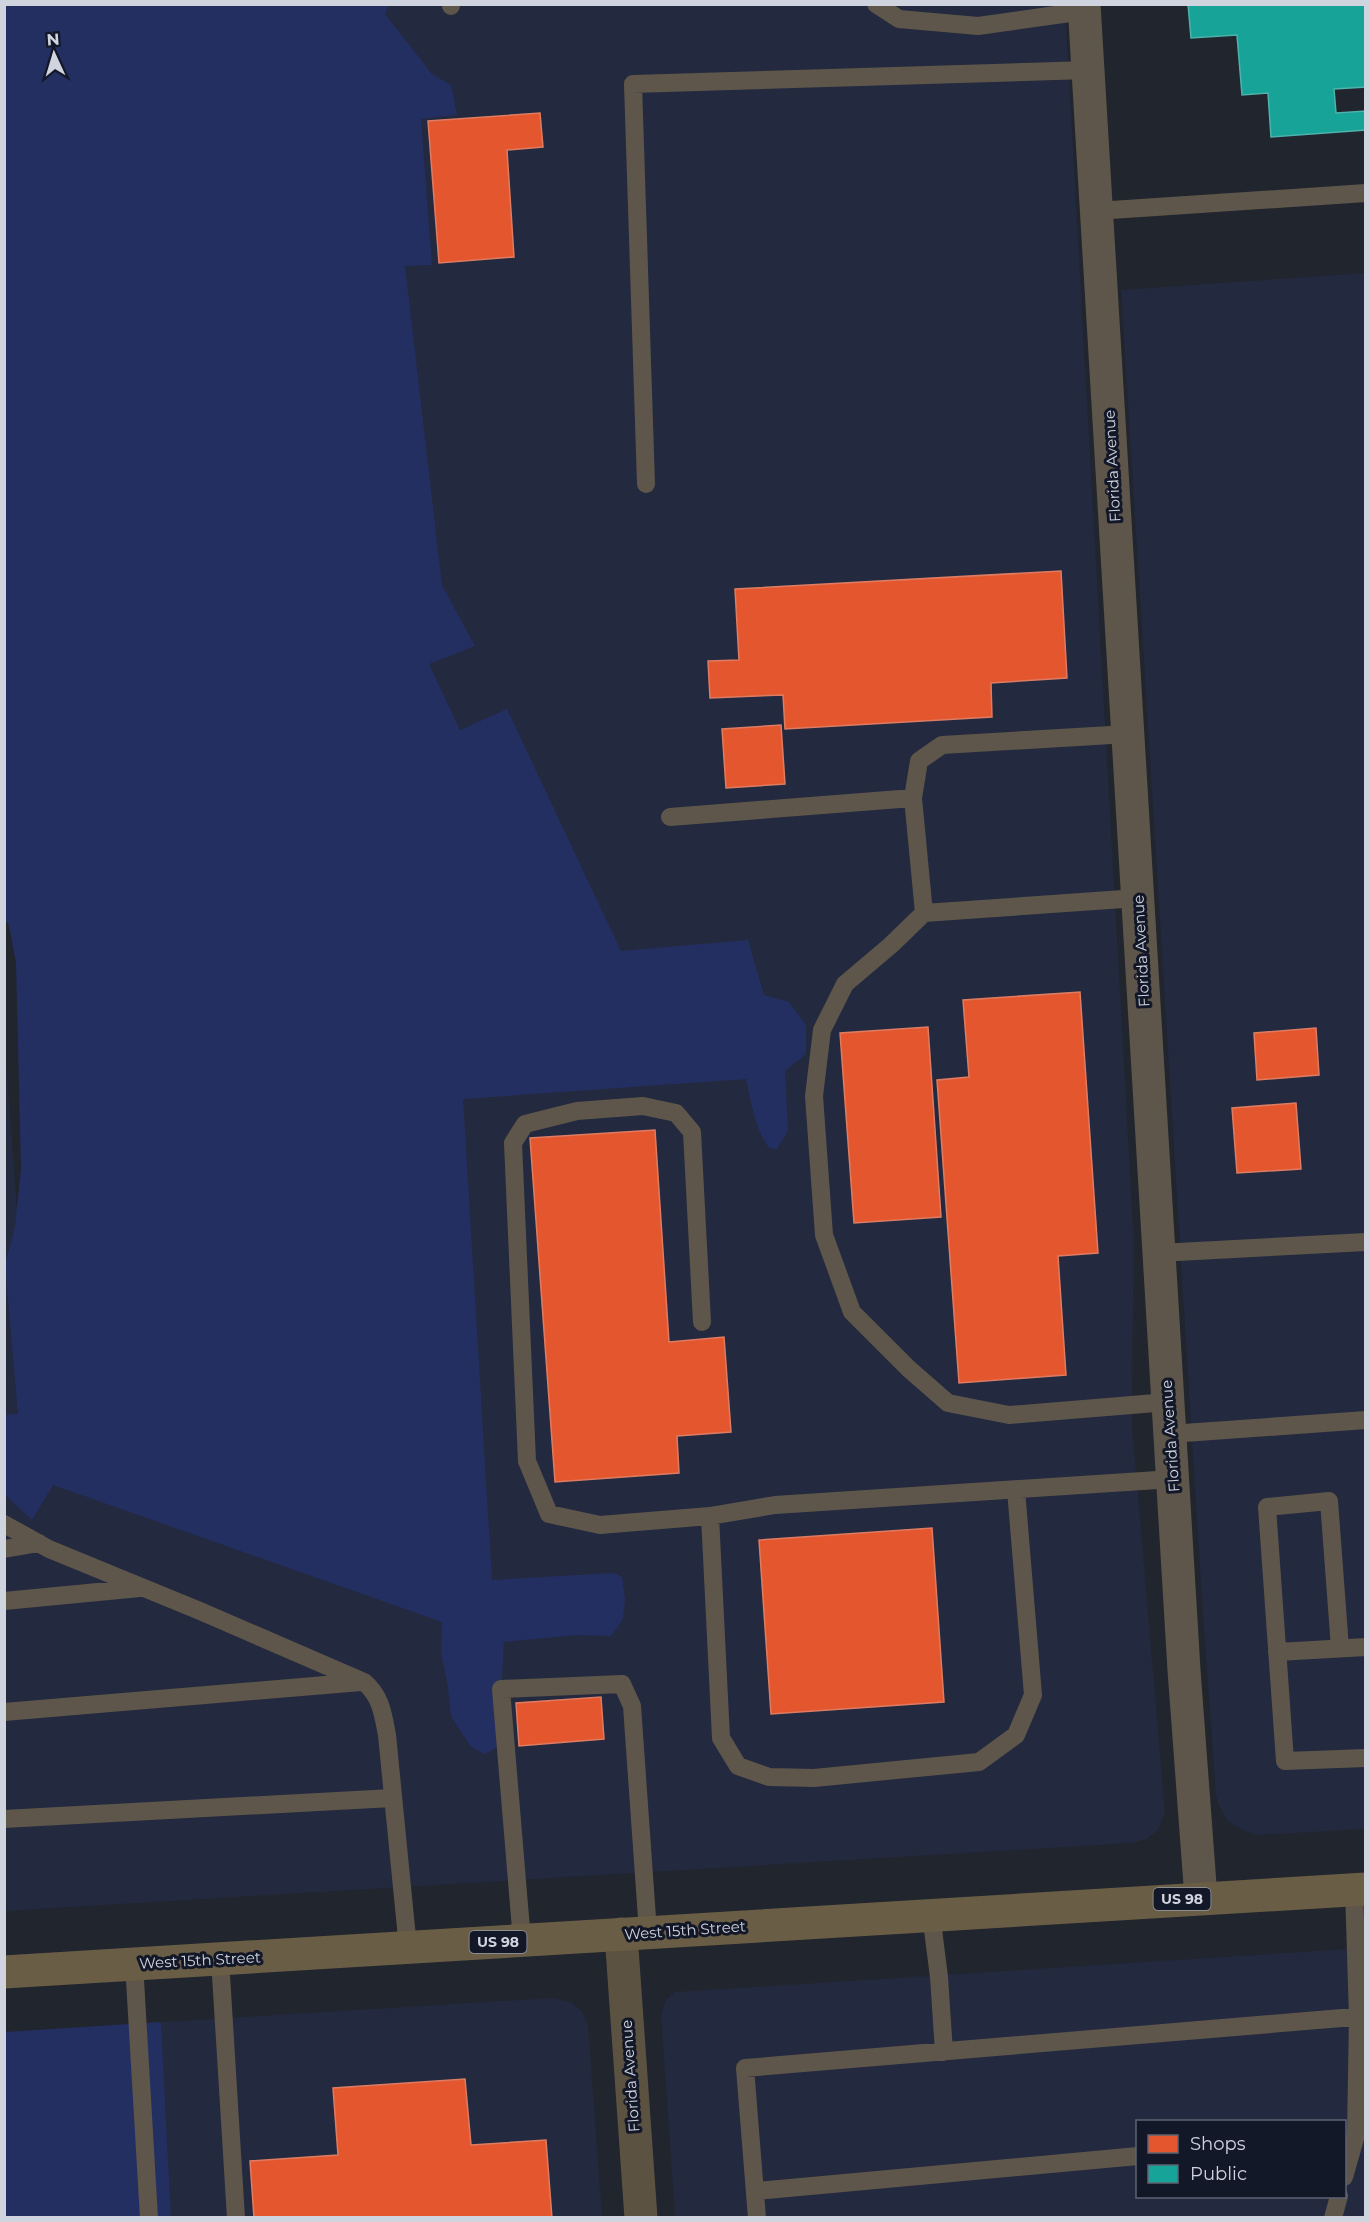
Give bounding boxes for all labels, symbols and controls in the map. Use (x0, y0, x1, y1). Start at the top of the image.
north arrow (24, 24, 84, 84)
text: N (46, 30, 60, 49)
street label: Florida Avenue (1100, 409, 1124, 523)
street label: Florida Avenue (1129, 894, 1153, 1008)
street label: Florida Avenue (1157, 1379, 1183, 1493)
road number: US 98 (1154, 1888, 1210, 1910)
street label: West 15th Street (624, 1916, 746, 1944)
road number: US 98 (470, 1931, 526, 1953)
street label: West 15th Street (139, 1947, 261, 1973)
street label: Florida Avenue (617, 2019, 643, 2133)
legend (1136, 2120, 1346, 2198)
text: Shops (1190, 2133, 1246, 2155)
text: Public (1190, 2163, 1247, 2185)

